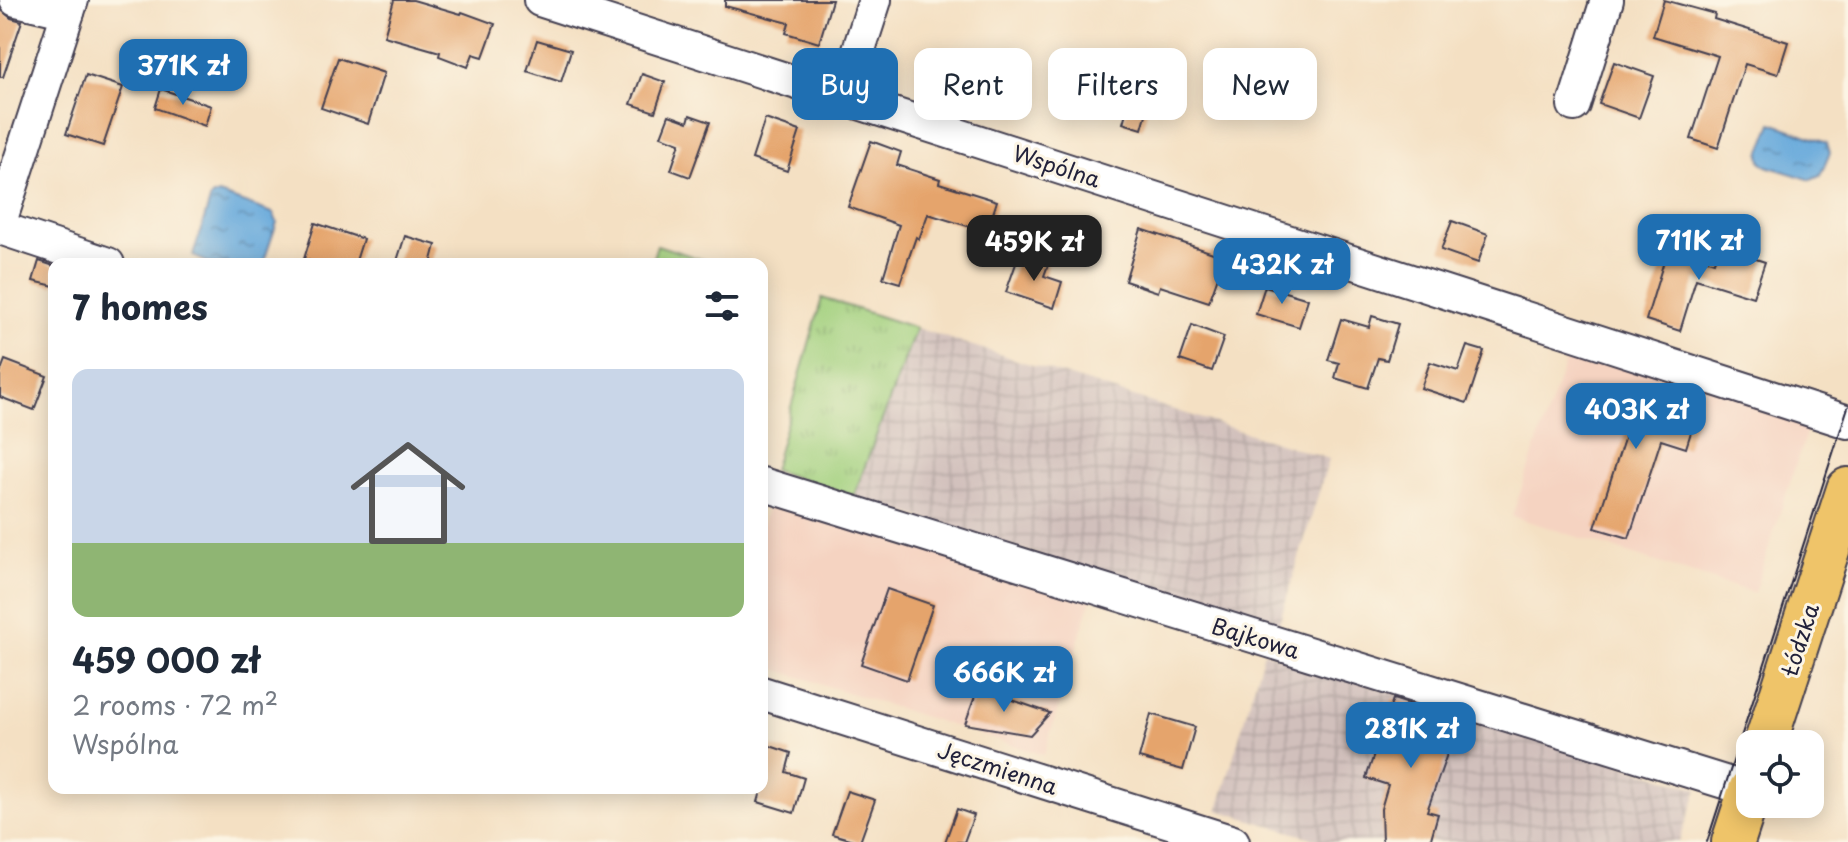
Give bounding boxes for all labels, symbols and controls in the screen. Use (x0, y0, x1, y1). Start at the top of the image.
pin: 371K zł (109, 39, 257, 107)
text: 371K zł (137, 45, 229, 84)
chip: Buy (792, 48, 898, 120)
chip: Rent (914, 48, 1032, 120)
chip: Filters (1048, 48, 1187, 120)
chip: New (1203, 48, 1317, 120)
street label: Wspólna (1009, 135, 1105, 195)
pin: 711K zł (1625, 214, 1773, 282)
pin: 459K zł (960, 215, 1108, 283)
text: 711K zł (1656, 220, 1742, 259)
text: 459K zł (985, 221, 1083, 260)
pin: 432K zł (1208, 238, 1356, 306)
text: 432K zł (1231, 244, 1333, 283)
text: 7 homes (72, 280, 208, 332)
icon: filters (700, 284, 744, 328)
pin: 403K zł (1562, 383, 1710, 451)
text: 403K zł (1584, 389, 1688, 428)
icon: home (336, 421, 480, 565)
street label: Łódzka (1771, 598, 1826, 681)
street label: Bajkowa (1208, 608, 1304, 666)
text: 459 000 zł (72, 633, 260, 685)
pin: 666K zł (930, 646, 1078, 714)
text: 666K zł (953, 652, 1055, 691)
text: 2 rooms · 72 m² (72, 685, 278, 724)
pin: 281K zł (1337, 702, 1485, 770)
text: 281K zł (1364, 708, 1458, 747)
text: Wspólna (72, 724, 178, 763)
map controls (1736, 730, 1824, 818)
button: locate (1736, 730, 1824, 818)
street label: Jęczmienna (934, 732, 1062, 802)

